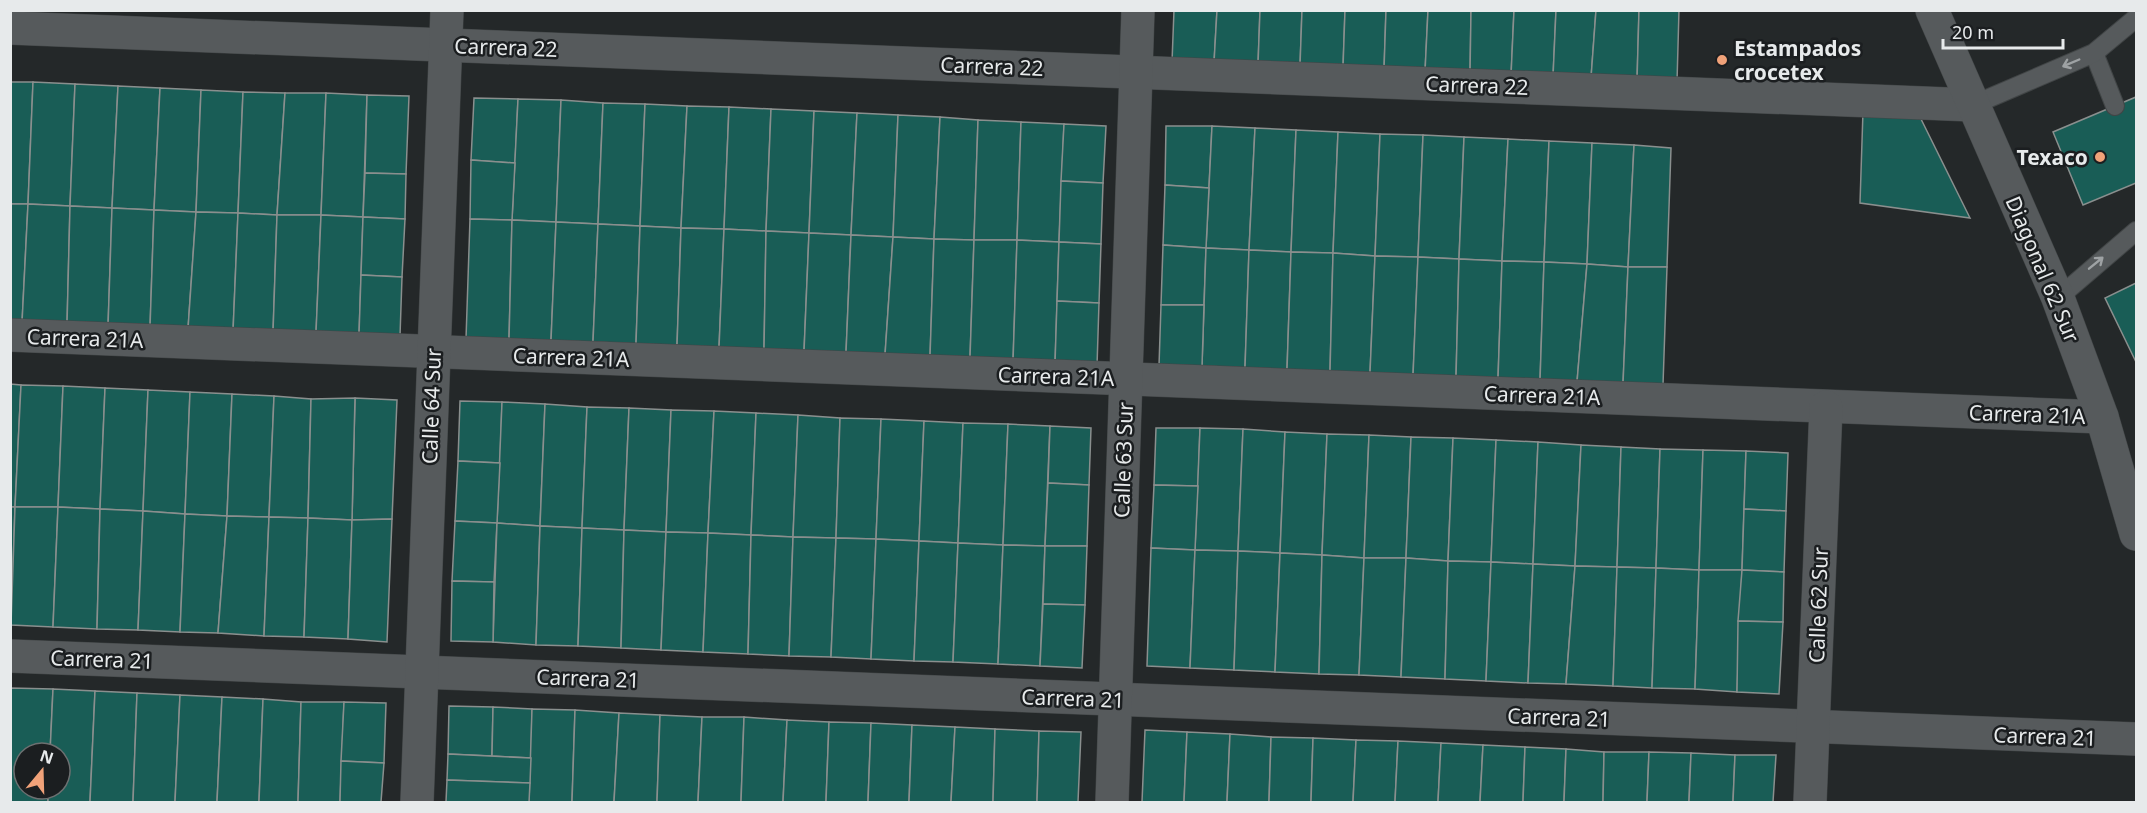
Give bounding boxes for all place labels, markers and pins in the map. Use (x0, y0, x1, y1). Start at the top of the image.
place label: Estampados crocetex (1734, 34, 1861, 86)
marker: Estampados crocetex (1715, 53, 1729, 67)
place label: Texaco (2017, 143, 2088, 171)
marker: Texaco (2093, 150, 2107, 164)

